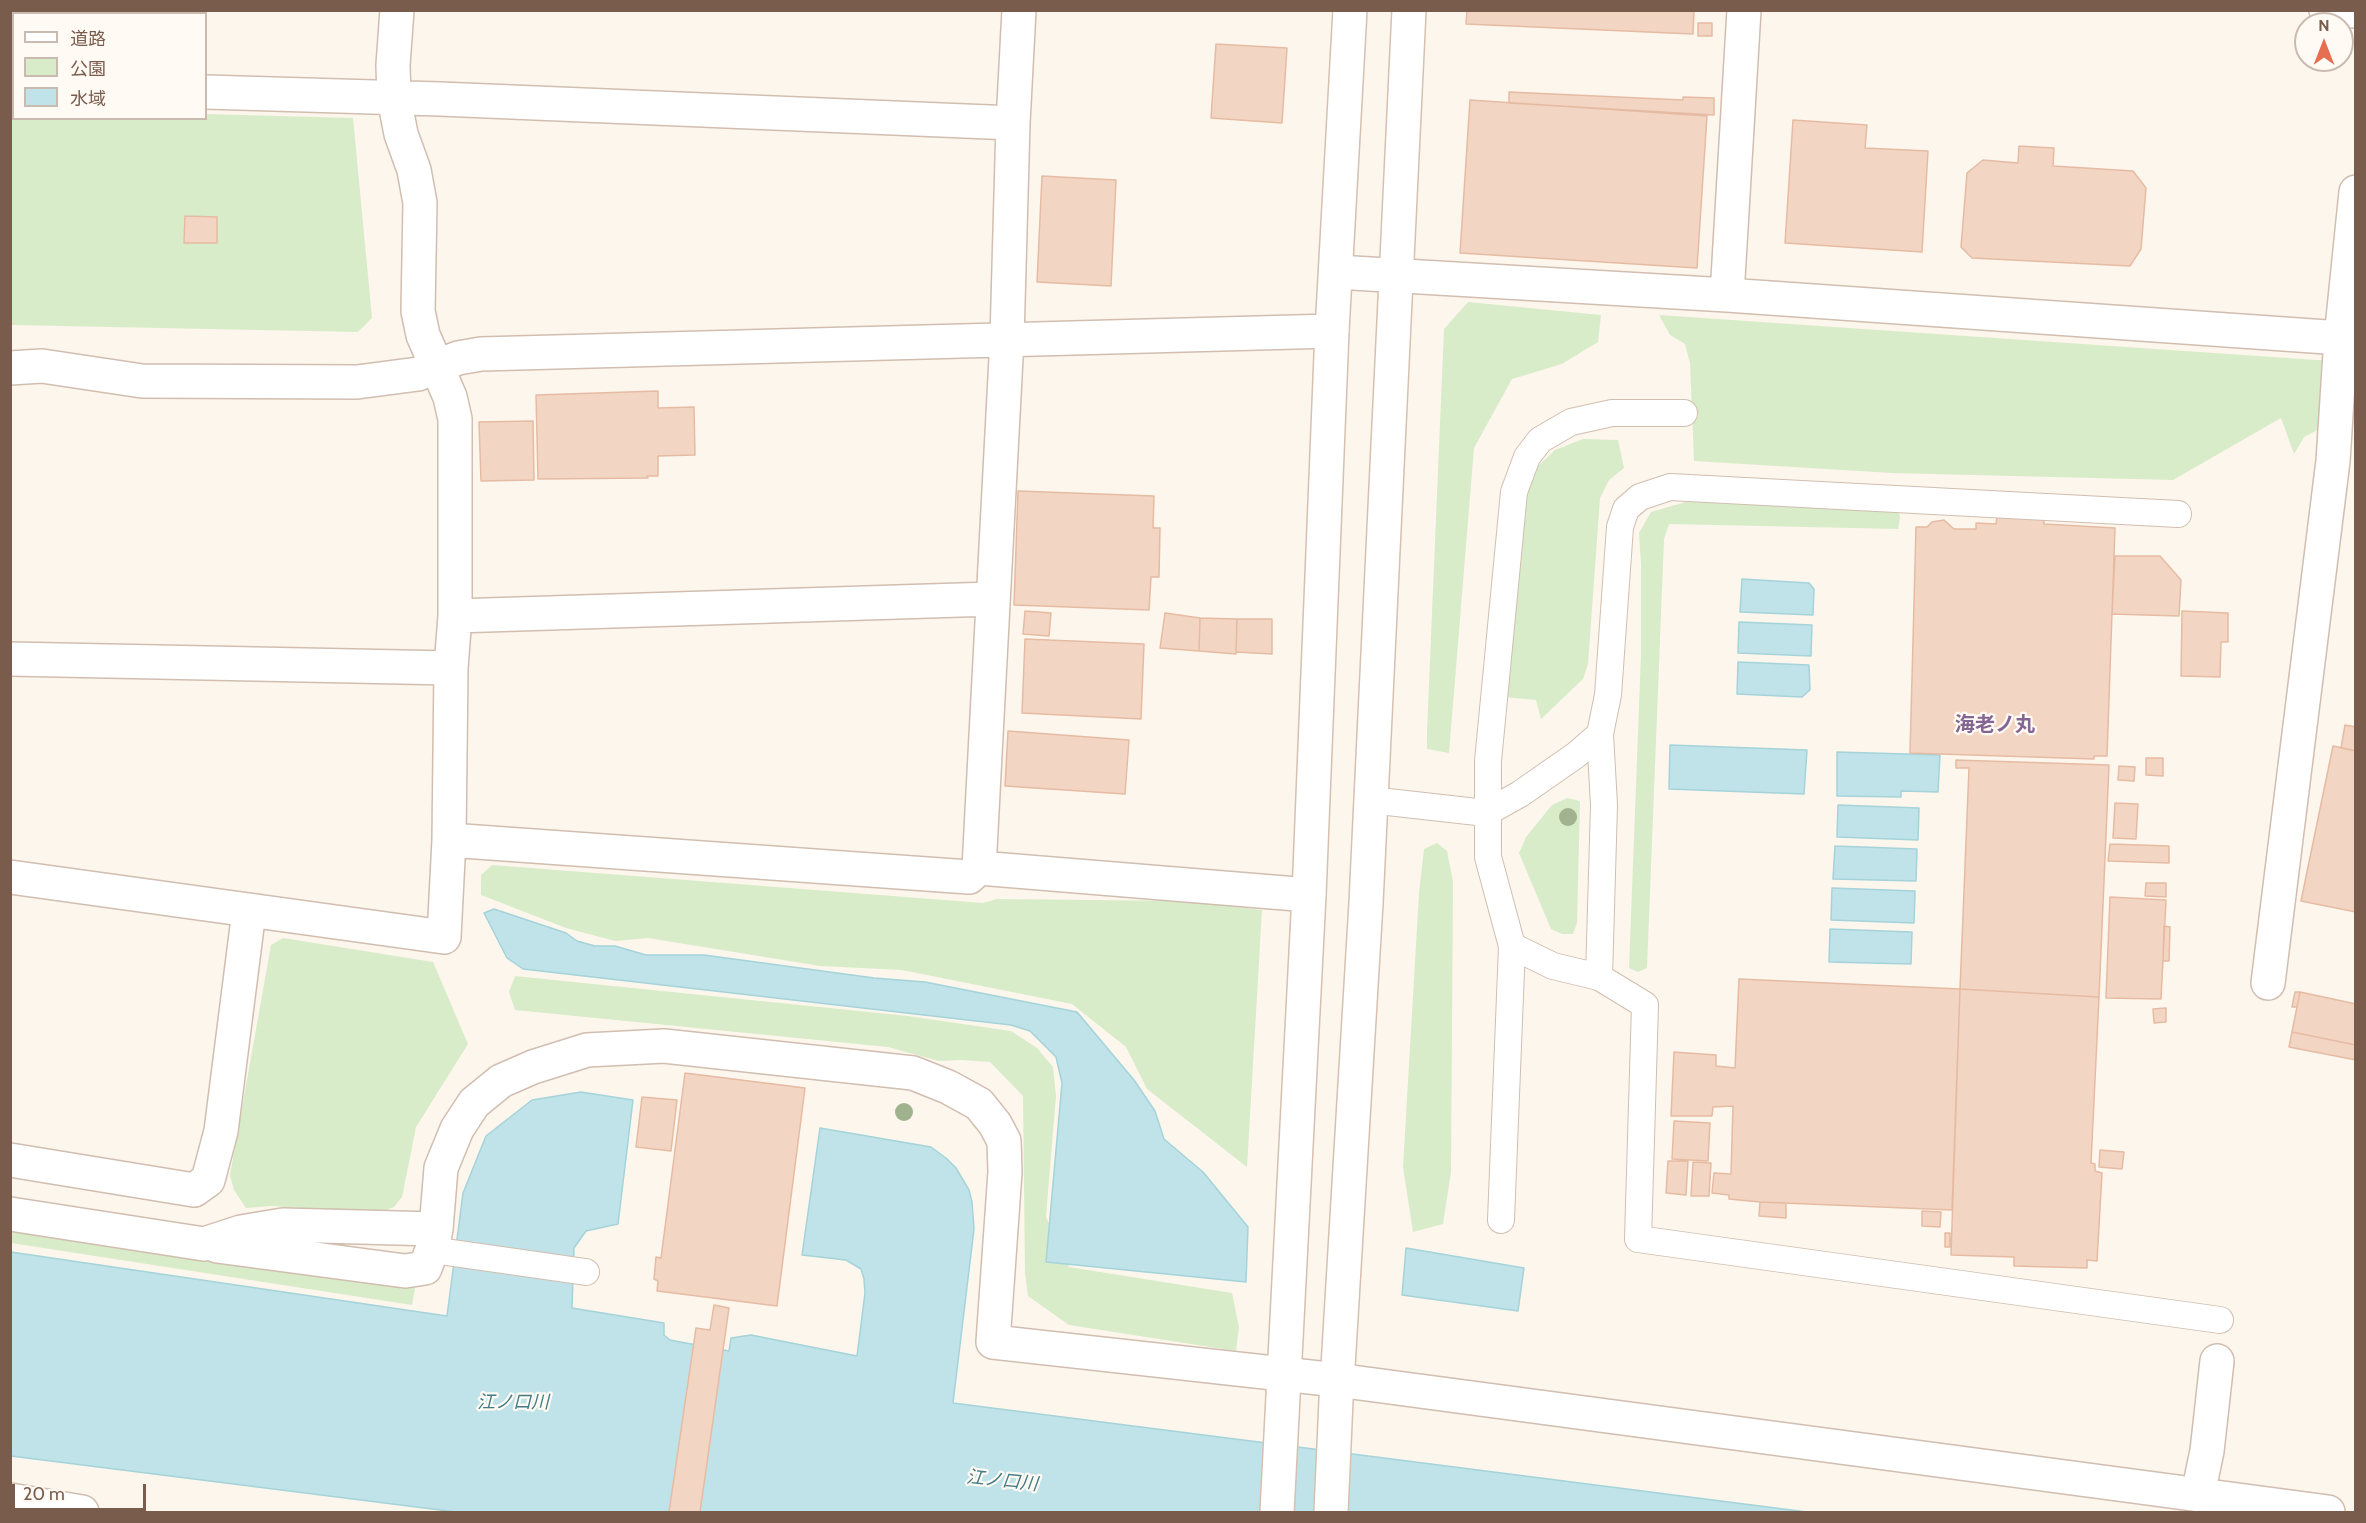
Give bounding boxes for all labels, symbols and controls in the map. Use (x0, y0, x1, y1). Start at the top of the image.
legend (12, 12, 207, 120)
north arrow (2294, 12, 2354, 72)
text: N (2318, 16, 2330, 35)
text: 道路 (70, 28, 106, 50)
text: 公園 (70, 58, 106, 80)
text: 水域 (70, 88, 106, 110)
district label: 海老ノ丸 (1955, 713, 2035, 737)
water label: 江ノ口川 (477, 1392, 549, 1414)
water label: 江ノ口川 (965, 1466, 1039, 1496)
scale bar (15, 1472, 148, 1510)
text: 20 m (23, 1483, 65, 1505)

